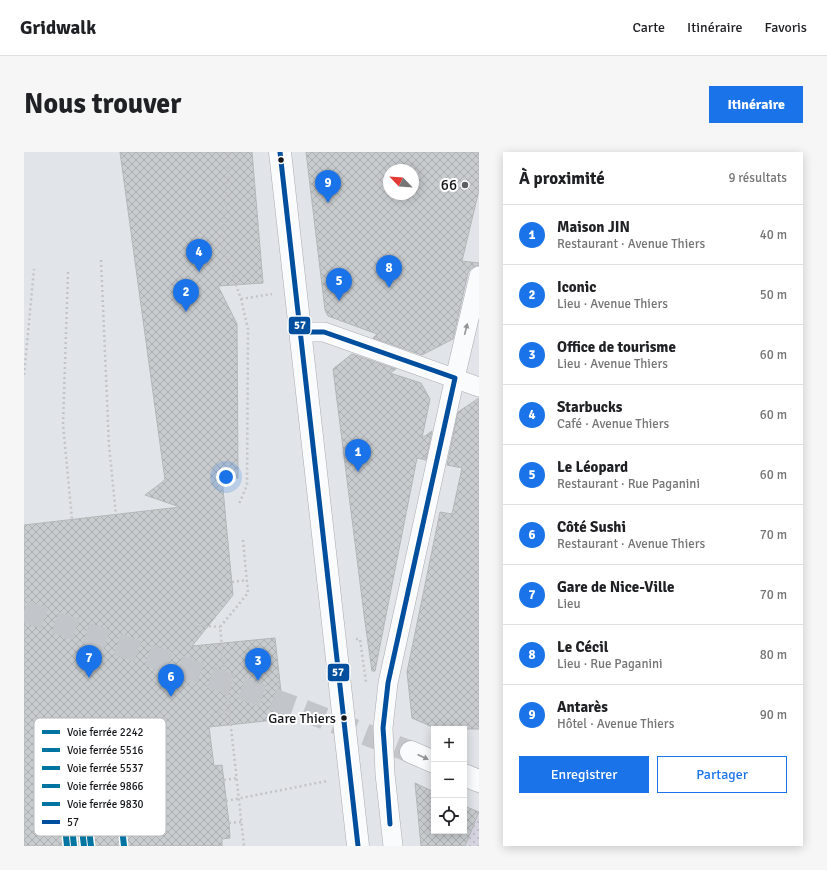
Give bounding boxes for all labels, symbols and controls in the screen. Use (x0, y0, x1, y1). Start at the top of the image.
text: Gridwalk (20, 16, 96, 40)
text: Carte (632, 19, 665, 36)
text: Itinéraire (687, 19, 743, 36)
text: Favoris (765, 19, 807, 36)
button: Itinéraire (709, 86, 803, 123)
text: Nous trouver (24, 87, 181, 121)
unlabelled marker (276, 155, 286, 165)
north arrow (383, 164, 419, 200)
text: À proximité (519, 168, 605, 189)
pin: 9 (315, 170, 341, 203)
text: 9 résultats (728, 170, 787, 186)
place label: 66 (441, 176, 457, 194)
marker: 66 (460, 180, 470, 190)
text: Maison JIN (557, 218, 630, 236)
text: 1 (528, 227, 536, 243)
text: 40 m (760, 227, 787, 243)
text: Restaurant · Avenue Thiers (557, 236, 705, 252)
pin: 4 (186, 239, 212, 272)
pin: 8 (376, 255, 402, 288)
pin: 5 (326, 268, 352, 301)
text: Iconic (557, 278, 596, 296)
pin: 2 (173, 279, 199, 312)
text: 2 (528, 287, 536, 303)
text: 50 m (760, 287, 787, 303)
text: Lieu · Avenue Thiers (557, 296, 668, 312)
line badge: 57 (288, 316, 311, 335)
text: 57 (294, 319, 306, 332)
one-way arrow (463, 323, 469, 335)
text: Office de tourisme (557, 338, 676, 356)
text: 3 (528, 347, 536, 363)
text: 60 m (760, 347, 787, 363)
text: Lieu · Avenue Thiers (557, 356, 668, 372)
text: Starbucks (557, 398, 622, 416)
text: 4 (528, 407, 536, 423)
text: 60 m (760, 407, 787, 423)
text: Café · Avenue Thiers (557, 416, 669, 432)
pin: 1 (345, 439, 371, 472)
text: Le Léopard (557, 458, 628, 476)
your location (216, 467, 236, 487)
text: 5 (528, 467, 536, 483)
text: 60 m (760, 467, 787, 483)
text: Restaurant · Rue Paganini (557, 476, 700, 492)
text: Côté Sushi (557, 518, 626, 536)
text: 6 (528, 527, 536, 543)
text: 70 m (760, 527, 787, 543)
text: Restaurant · Avenue Thiers (557, 536, 705, 552)
text: Gare de Nice-Ville (557, 578, 674, 596)
text: 7 (528, 587, 536, 603)
text: 70 m (760, 587, 787, 603)
text: Lieu (557, 596, 581, 612)
text: Le Cécil (557, 638, 608, 656)
pin: 7 (76, 645, 102, 678)
text: 8 (528, 647, 536, 663)
text: 80 m (760, 647, 787, 663)
pin: 3 (245, 648, 271, 681)
text: Lieu · Rue Paganini (557, 656, 663, 672)
line badge: 57 (327, 663, 350, 682)
pin: 6 (158, 664, 184, 697)
text: 57 (332, 666, 344, 679)
text: Antarès (557, 698, 608, 716)
text: 9 (528, 707, 536, 723)
text: 90 m (760, 707, 787, 723)
place label: Gare Thiers (268, 710, 336, 727)
marker: Gare Thiers (339, 713, 349, 723)
text: Hôtel · Avenue Thiers (557, 716, 674, 732)
legend (34, 718, 166, 836)
text: Voie ferrée 2242 (67, 726, 144, 739)
map controls (431, 726, 467, 834)
button: + (431, 726, 467, 762)
text: Voie ferrée 5516 (67, 744, 144, 757)
one-way arrow (417, 754, 428, 760)
button: Enregistrer (519, 756, 649, 793)
button: Partager (657, 756, 787, 793)
text: Voie ferrée 5537 (67, 762, 144, 775)
button: − (431, 762, 467, 798)
text: Voie ferrée 9866 (67, 780, 144, 793)
text: Voie ferrée 9830 (67, 798, 144, 811)
button: locate (431, 798, 467, 834)
text: 57 (67, 816, 79, 829)

